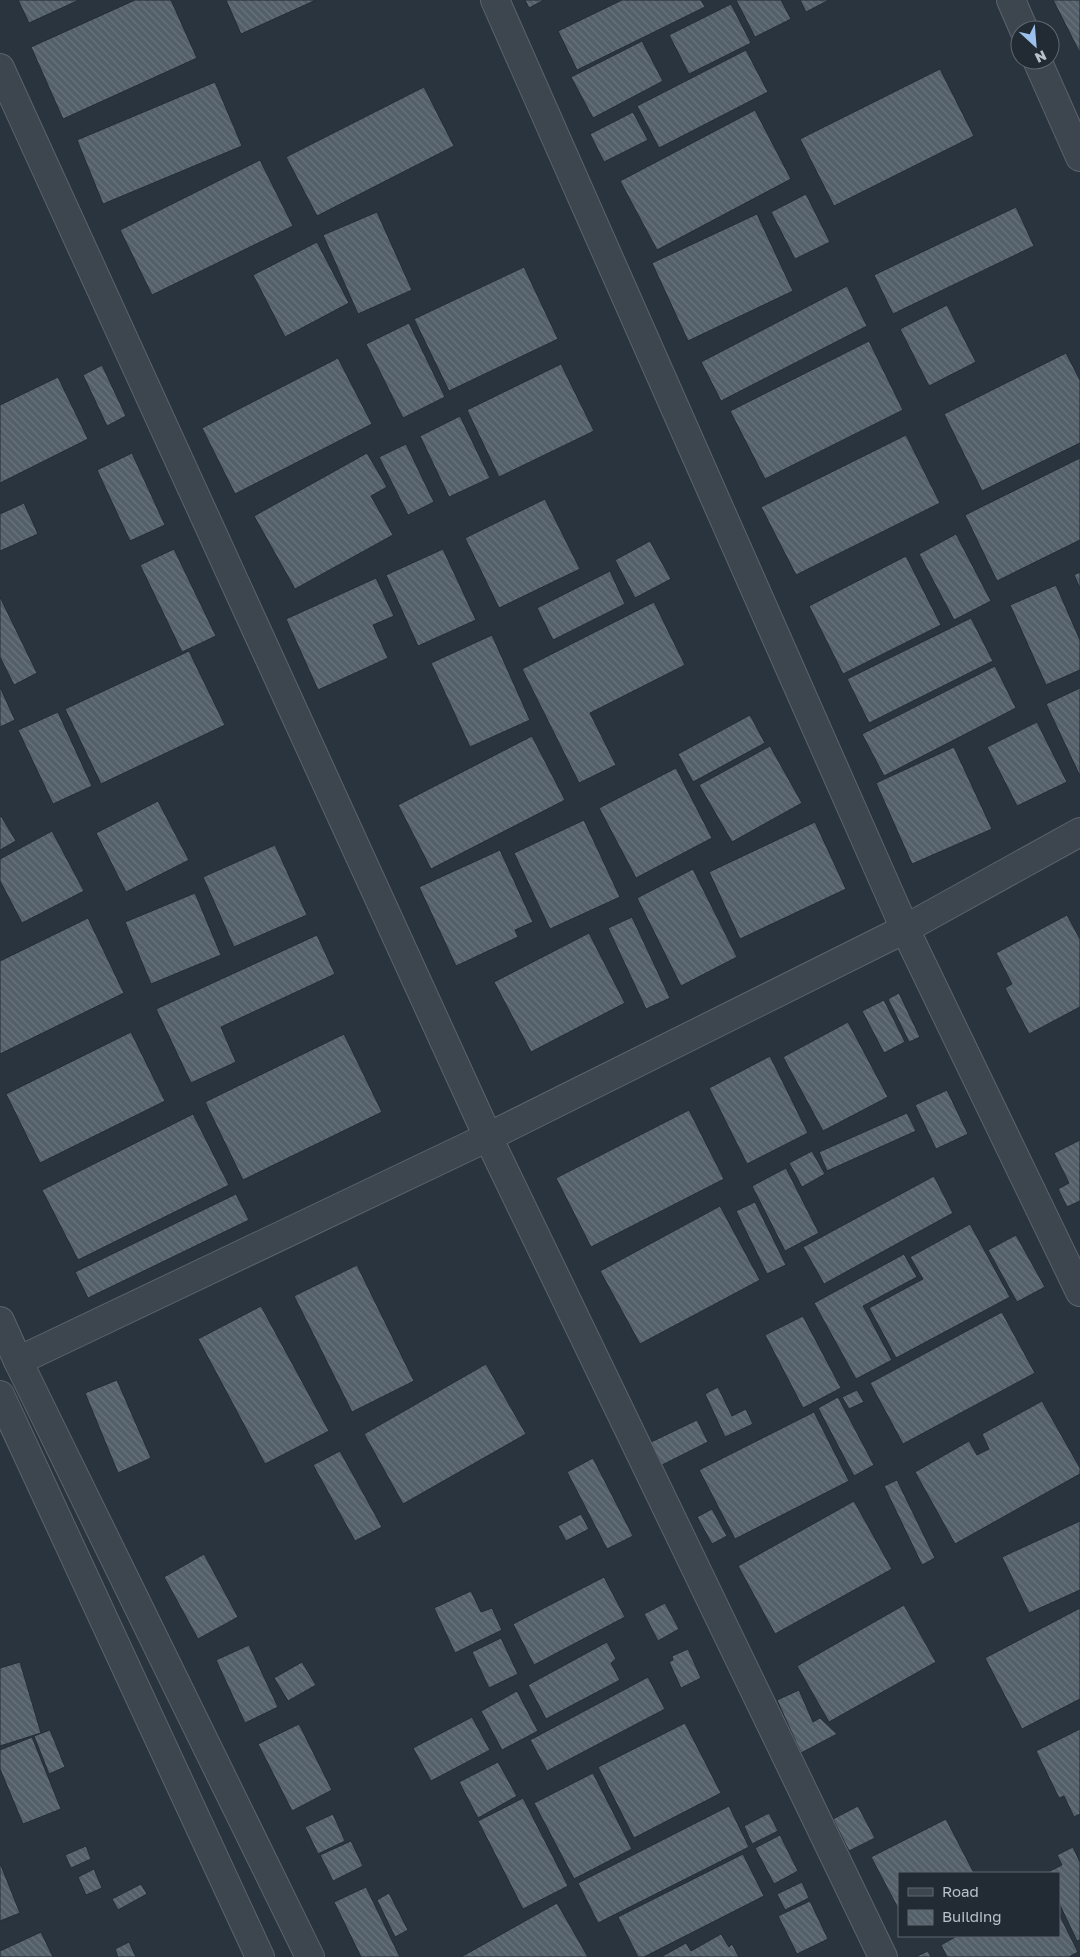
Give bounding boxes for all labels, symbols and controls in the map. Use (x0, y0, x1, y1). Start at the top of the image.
north arrow (1010, 20, 1060, 70)
text: N (1032, 47, 1049, 67)
legend (898, 1872, 1060, 1937)
text: Road (942, 1882, 979, 1900)
text: Building (942, 1907, 1002, 1925)

